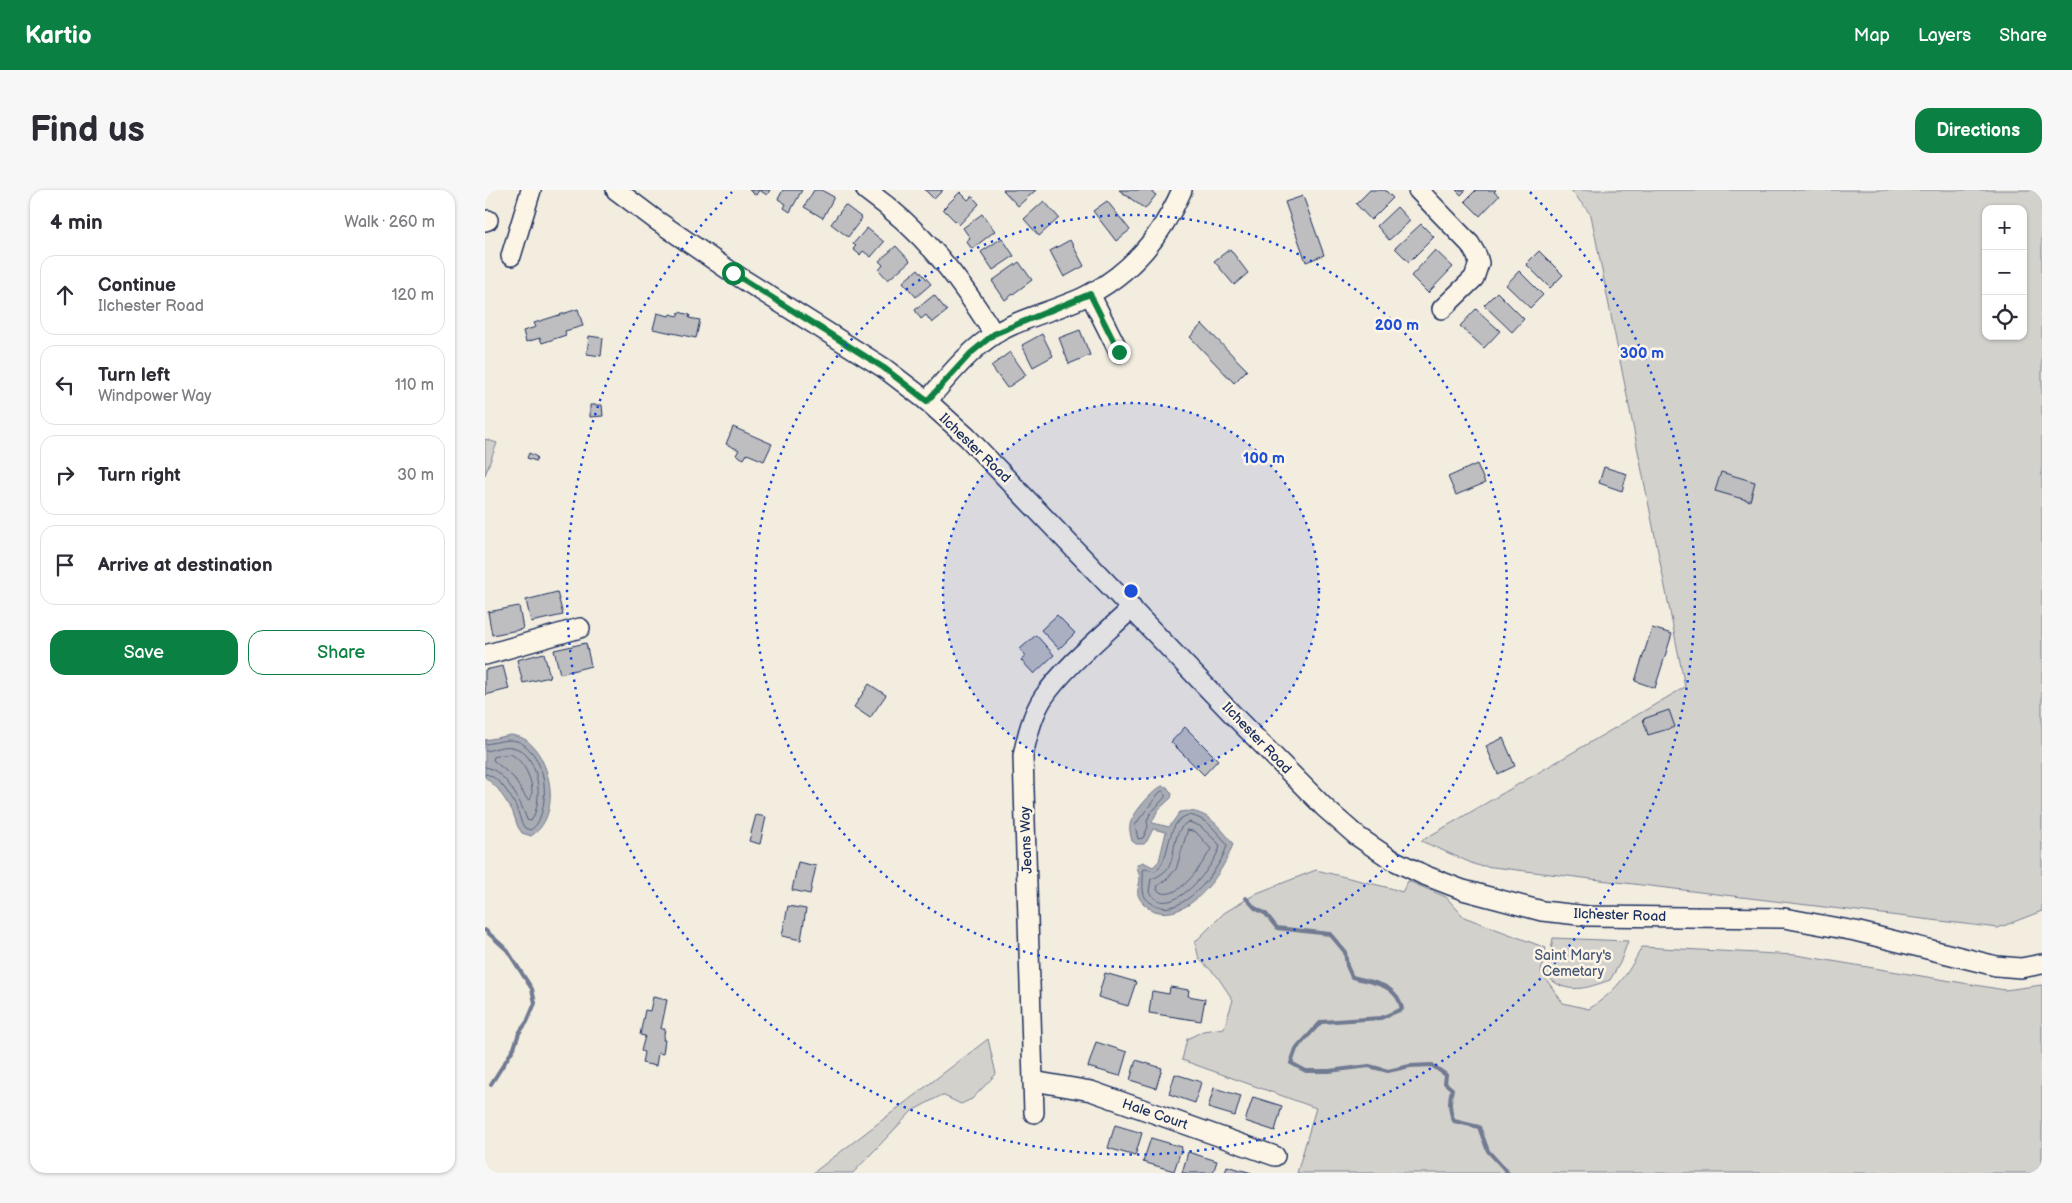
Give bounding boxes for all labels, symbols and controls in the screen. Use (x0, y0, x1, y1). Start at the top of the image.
text: Kartio (25, 21, 92, 50)
text: Map (1854, 25, 1890, 46)
text: Layers (1918, 25, 1971, 46)
text: Share (1999, 25, 2047, 46)
button: Directions (1915, 108, 2042, 153)
text: Find us (30, 109, 145, 152)
map controls (1982, 205, 2027, 340)
button: + (1982, 205, 2027, 250)
text: 4 min (50, 210, 103, 235)
text: Walk · 260 m (344, 213, 435, 232)
button: − (1982, 250, 2027, 295)
route start (722, 262, 745, 285)
text: Continue (98, 274, 176, 297)
icon: ahead (51, 281, 79, 309)
text: 120 m (391, 286, 434, 305)
button: locate (1982, 295, 2027, 340)
text: Ilchester Road (98, 297, 204, 316)
text: 200 m (1375, 316, 1419, 335)
route end (1108, 341, 1131, 364)
text: 300 m (1620, 344, 1664, 363)
text: Turn left (98, 364, 170, 387)
icon: left (51, 371, 79, 399)
text: 110 m (395, 376, 434, 395)
text: Windpower Way (98, 387, 212, 406)
street label: Ilchester Road (936, 410, 1014, 486)
text: 100 m (1243, 449, 1285, 468)
icon: right (51, 461, 79, 489)
text: Turn right (98, 464, 181, 487)
text: 30 m (397, 466, 434, 485)
icon: arrive (51, 551, 79, 579)
text: Arrive at destination (98, 554, 273, 577)
centre of rings (1122, 582, 1140, 600)
button: Save (50, 630, 238, 675)
button: Share (248, 630, 435, 675)
street label: Ilchester Road (1219, 699, 1295, 777)
street label: Jeans Way (1016, 805, 1036, 874)
street label: Ilchester Road (1573, 905, 1667, 925)
park label: Saint Mary's Cemetary (1535, 947, 1611, 980)
street label: Hale Court (1120, 1095, 1191, 1133)

